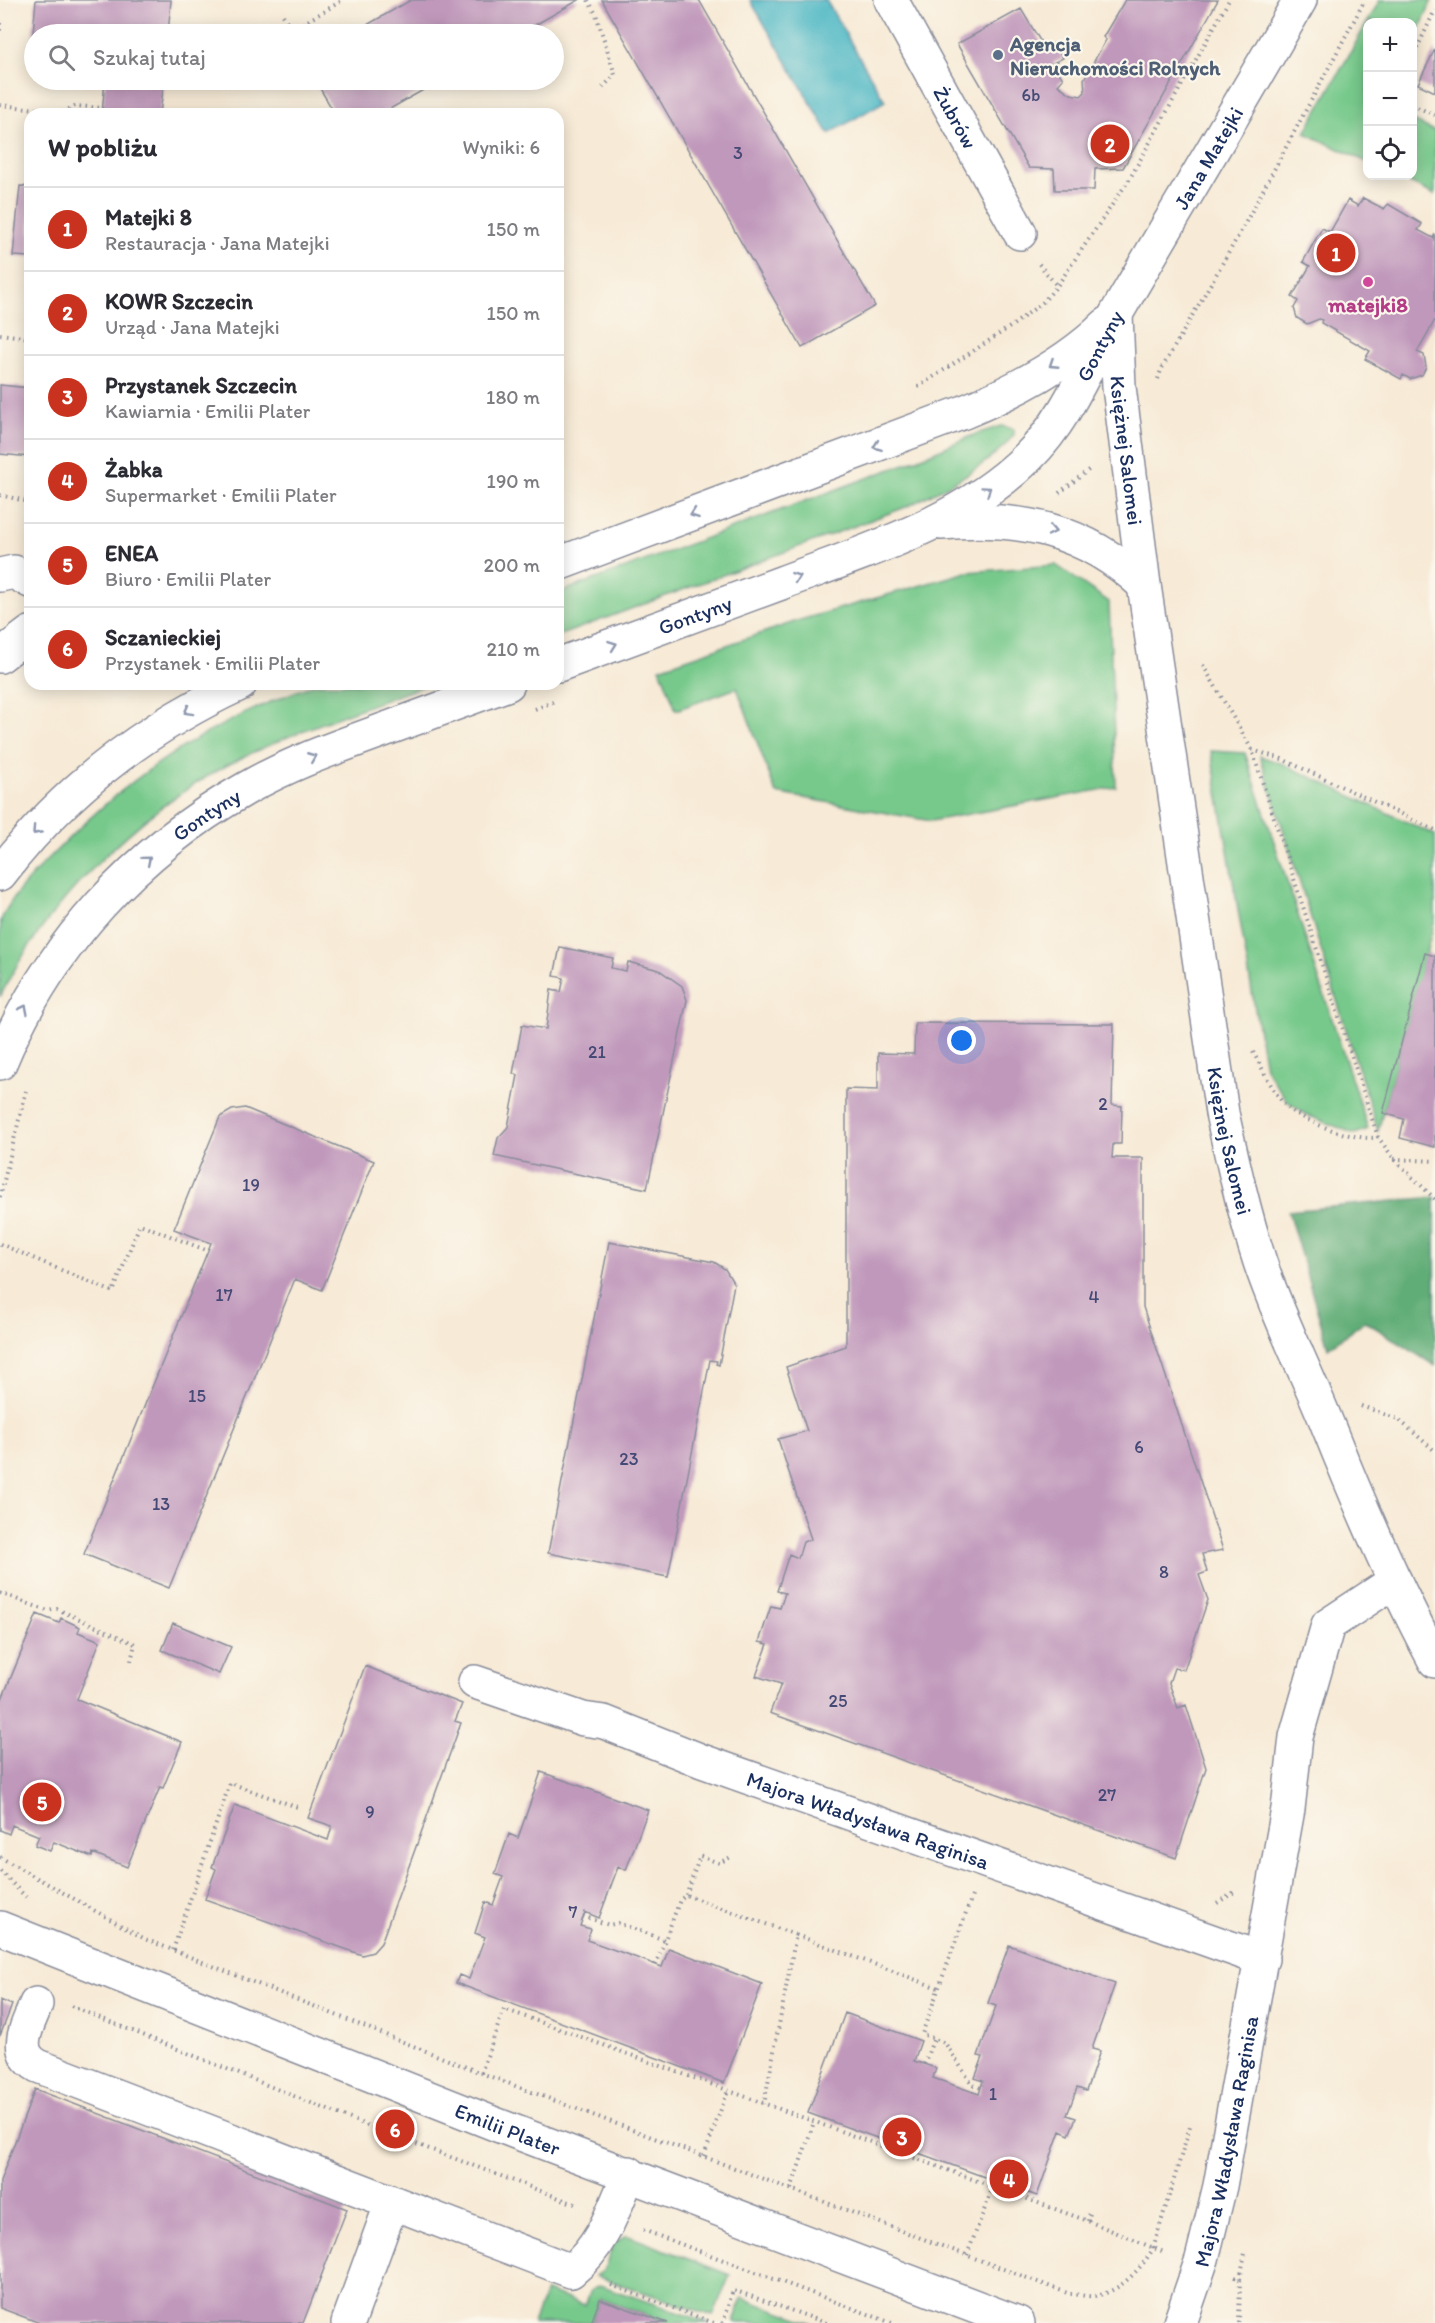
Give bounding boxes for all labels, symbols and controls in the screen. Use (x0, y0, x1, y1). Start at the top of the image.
map controls (1363, 18, 1417, 180)
button: + (1363, 18, 1417, 72)
search box (24, 24, 564, 90)
place label: Agencja Nieruchomości Rolnych (1009, 31, 1221, 81)
icon: search (45, 41, 78, 74)
text: Szukaj tutaj (93, 44, 206, 71)
marker: Agencja Nieruchomości Rolnych (991, 48, 1005, 62)
button: − (1363, 72, 1417, 126)
street label: Żubrów (929, 82, 983, 153)
house number: 6b (1022, 84, 1040, 106)
street label: Jana Matejki (1168, 102, 1248, 214)
pin: 2 (1090, 122, 1130, 166)
button: locate (1363, 126, 1417, 180)
text: W pobliżu (48, 131, 157, 163)
text: Wyniki: 6 (462, 135, 540, 159)
house number: 3 (733, 142, 743, 164)
text: Matejki 8 (105, 204, 192, 231)
text: 1 (63, 217, 72, 241)
text: 150 m (487, 217, 540, 241)
pin: 1 (1316, 230, 1356, 276)
text: Restauracja · Jana Matejki (105, 231, 330, 255)
marker: matejki8 (1361, 275, 1375, 289)
text: KOWR Szczecin (105, 288, 253, 315)
place label: matejki8 (1327, 292, 1408, 318)
text: 2 (62, 301, 73, 325)
text: 150 m (487, 301, 540, 325)
street label: Gontyny (1070, 305, 1128, 385)
text: Urząd · Jana Matejki (105, 315, 280, 339)
one-way arrow (1049, 357, 1060, 368)
text: Przystanek Szczecin (105, 372, 297, 399)
street label: Księżnej Salomei (1106, 375, 1149, 527)
text: 3 (62, 385, 73, 409)
text: 180 m (486, 385, 540, 409)
text: Kawiarnia · Emilii Plater (105, 399, 310, 423)
one-way arrow (872, 439, 883, 451)
text: Żabka (105, 456, 162, 483)
text: 4 (61, 469, 74, 493)
text: 190 m (487, 469, 540, 493)
text: Supermarket · Emilii Plater (105, 483, 336, 507)
one-way arrow (981, 486, 992, 497)
one-way arrow (689, 506, 700, 519)
one-way arrow (1047, 524, 1057, 537)
text: ENEA (105, 540, 158, 567)
text: 5 (62, 553, 73, 577)
text: 200 m (484, 553, 540, 577)
text: Biuro · Emilii Plater (105, 567, 271, 591)
one-way arrow (790, 572, 800, 585)
street label: Gontyny (655, 589, 735, 639)
text: Sczanieckiej (105, 624, 221, 651)
text: 6 (62, 637, 73, 661)
text: 210 m (487, 637, 540, 661)
one-way arrow (607, 640, 618, 652)
text: Przystanek · Emilii Plater (105, 651, 320, 675)
one-way arrow (184, 704, 194, 715)
one-way arrow (305, 752, 316, 764)
street label: Gontyny (167, 782, 245, 846)
one-way arrow (32, 824, 43, 834)
one-way arrow (140, 856, 151, 867)
one-way arrow (16, 1005, 28, 1016)
your location (947, 1026, 976, 1055)
house number: 21 (588, 1041, 606, 1063)
street label: Księżnej Salomei (1203, 1065, 1258, 1217)
house number: 2 (1098, 1093, 1108, 1115)
house number: 19 (242, 1174, 260, 1196)
house number: 17 (215, 1284, 233, 1306)
house number: 4 (1089, 1286, 1100, 1308)
house number: 15 (188, 1385, 206, 1407)
house number: 6 (1134, 1436, 1144, 1458)
house number: 23 (619, 1448, 639, 1470)
house number: 13 (152, 1493, 170, 1515)
house number: 8 (1159, 1561, 1169, 1583)
house number: 25 (829, 1690, 847, 1712)
street label: Majora Władysława Raginisa (743, 1765, 993, 1874)
pin: 5 (22, 1780, 62, 1824)
house number: 27 (1098, 1784, 1116, 1806)
house number: 9 (365, 1801, 375, 1823)
house number: 7 (569, 1901, 578, 1923)
street label: Majora Władysława Raginisa (1188, 2014, 1263, 2269)
house number: 1 (989, 2083, 997, 2105)
street label: Emilii Plater (452, 2097, 564, 2160)
pin: 6 (376, 2106, 414, 2152)
pin: 3 (882, 2114, 922, 2160)
pin: 4 (990, 2156, 1028, 2202)

